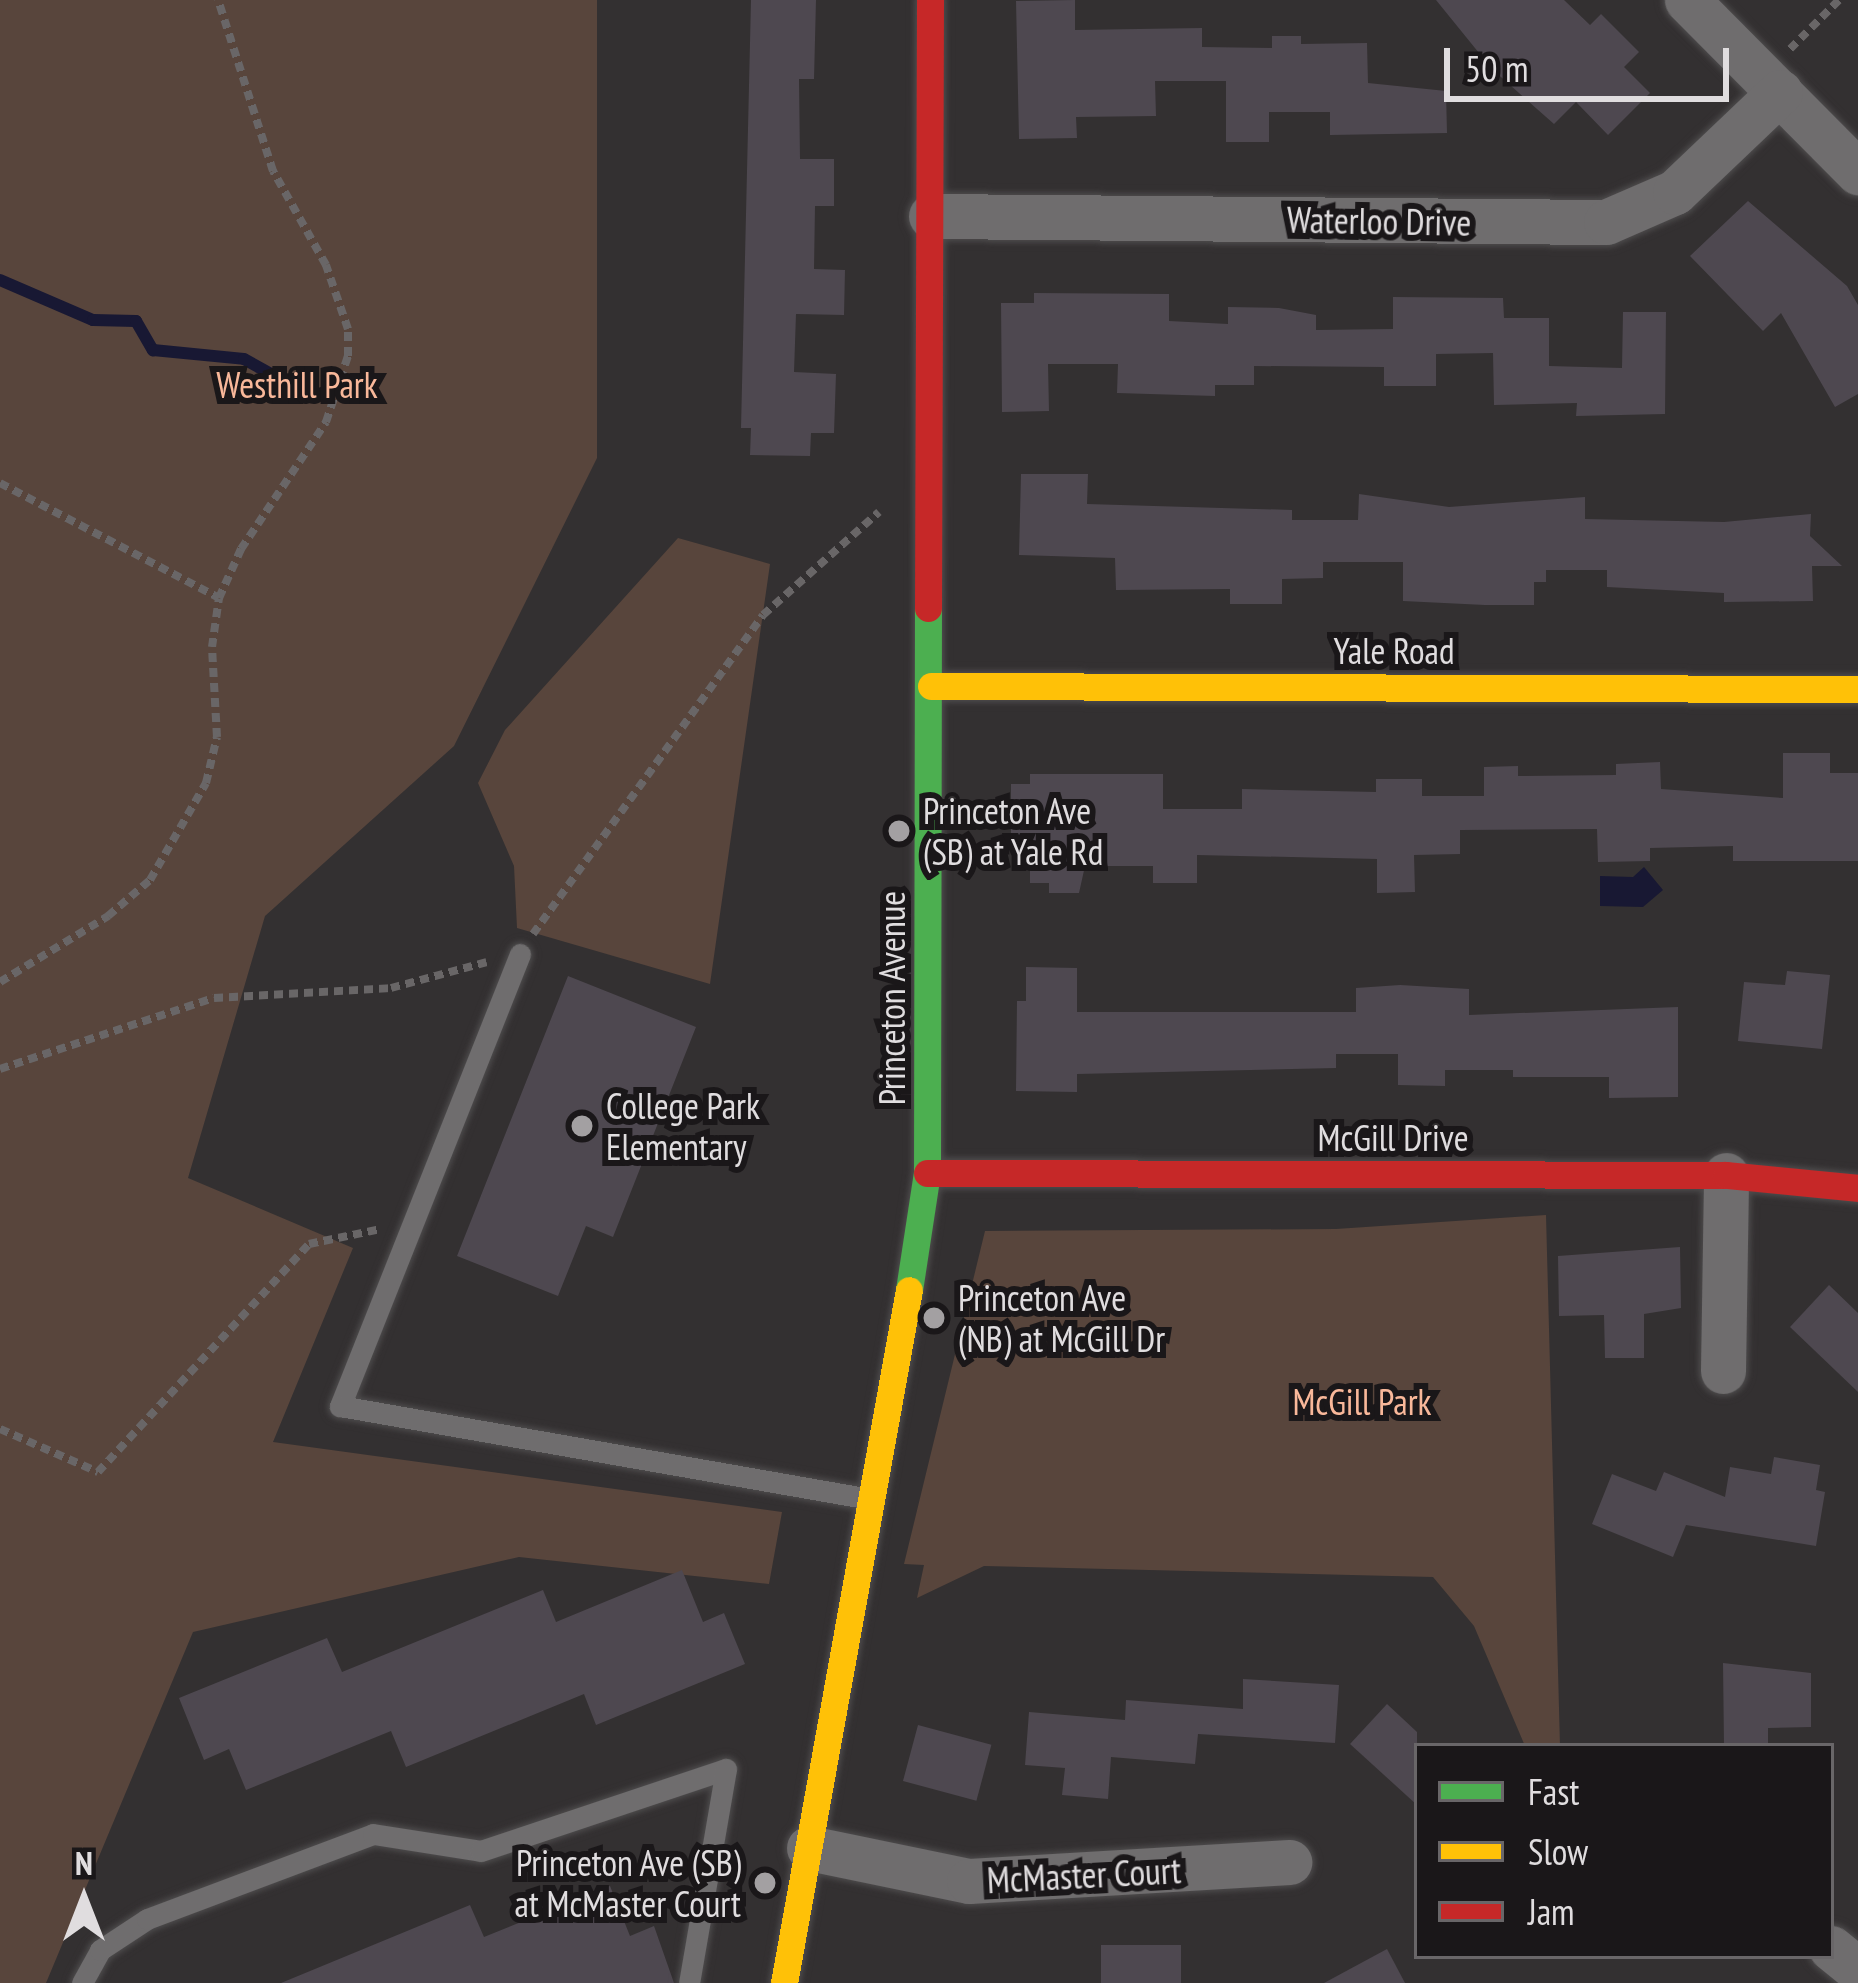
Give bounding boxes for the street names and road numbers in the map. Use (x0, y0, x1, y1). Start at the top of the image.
street label: Waterloo Drive (1287, 198, 1471, 244)
street label: Yale Road (1334, 629, 1454, 673)
street label: Princeton Avenue (870, 890, 914, 1106)
street label: McGill Drive (1317, 1116, 1469, 1160)
street label: McMaster Court (986, 1848, 1182, 1902)

